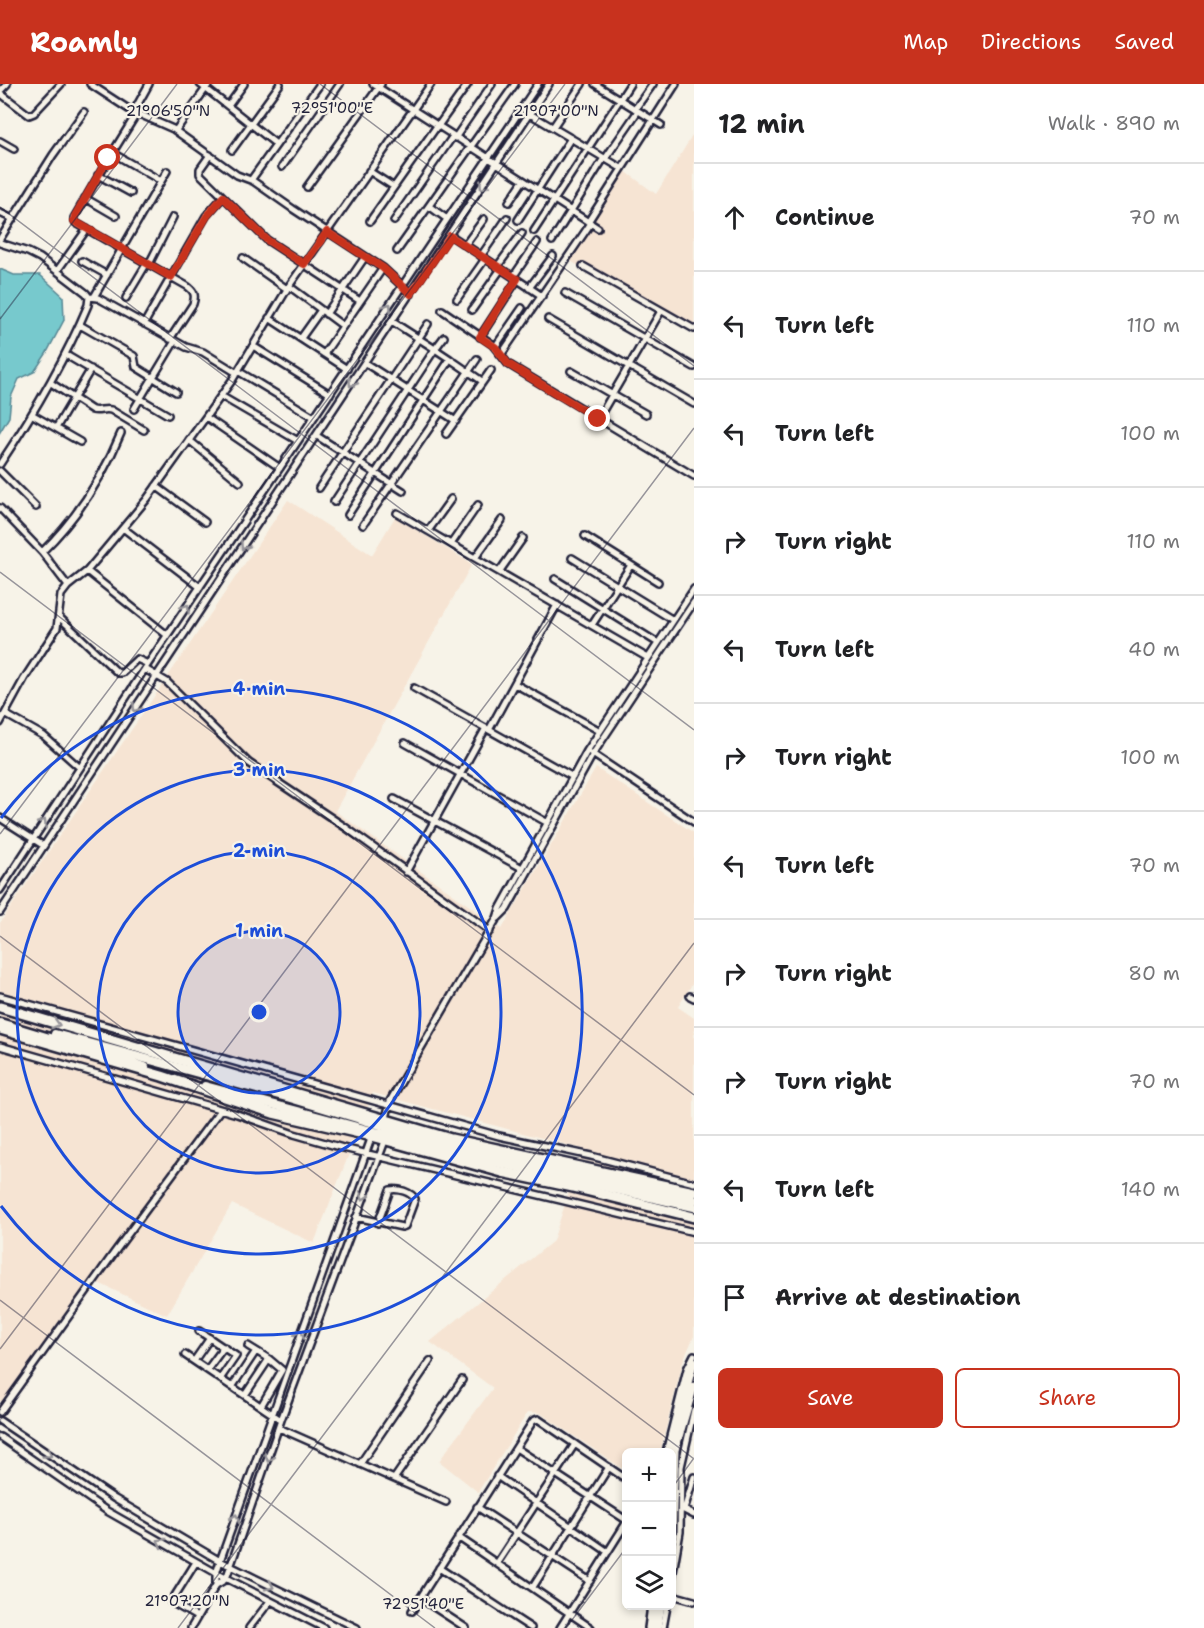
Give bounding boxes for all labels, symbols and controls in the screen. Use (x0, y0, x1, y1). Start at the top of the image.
text: Roamly (30, 23, 138, 61)
text: Map (903, 28, 948, 56)
text: Directions (981, 28, 1081, 56)
text: Saved (1114, 28, 1174, 56)
text: 72°51'00"E (291, 98, 373, 118)
text: 21°06'50"N (126, 101, 210, 121)
text: 21°07'00"N (513, 101, 599, 121)
text: 12 min (718, 106, 805, 141)
text: Walk · 890 m (1048, 110, 1180, 136)
route start (94, 144, 120, 170)
one-way arrow (479, 179, 490, 190)
icon: ahead (718, 201, 751, 234)
text: Continue (775, 203, 875, 232)
text: 70 m (1128, 204, 1180, 230)
one-way arrow (381, 302, 392, 313)
icon: left (718, 309, 751, 342)
text: Turn left (775, 311, 874, 340)
text: 110 m (1126, 312, 1180, 338)
one-way arrow (348, 377, 359, 388)
route end (584, 405, 610, 431)
icon: left (718, 417, 751, 450)
text: Turn left (775, 419, 874, 448)
text: 100 m (1120, 420, 1180, 446)
icon: right (718, 525, 751, 558)
text: Turn right (775, 527, 892, 556)
text: 110 m (1126, 528, 1180, 554)
one-way arrow (240, 539, 251, 550)
one-way arrow (179, 604, 190, 615)
icon: left (718, 633, 751, 666)
text: Turn left (775, 635, 874, 664)
text: 40 m (1128, 636, 1180, 662)
text: 4 min (233, 677, 285, 701)
one-way arrow (132, 701, 143, 712)
icon: right (718, 741, 751, 774)
text: Turn right (775, 743, 892, 772)
text: 100 m (1120, 744, 1180, 770)
text: 3 min (233, 758, 285, 782)
one-way arrow (36, 819, 48, 829)
text: 2 min (233, 839, 285, 863)
icon: left (718, 849, 751, 882)
text: Turn left (775, 851, 874, 880)
text: 70 m (1128, 852, 1180, 878)
text: 1 min (235, 919, 283, 943)
icon: right (718, 957, 751, 990)
text: Turn right (775, 959, 892, 988)
text: 80 m (1128, 960, 1180, 986)
centre of rings (249, 1002, 269, 1022)
one-way arrow (50, 1017, 61, 1029)
icon: right (718, 1065, 751, 1098)
text: Turn right (775, 1067, 892, 1096)
text: 70 m (1128, 1068, 1180, 1094)
icon: left (718, 1173, 751, 1206)
text: Turn left (775, 1175, 874, 1204)
text: 140 m (1121, 1176, 1180, 1202)
one-way arrow (359, 1189, 371, 1200)
icon: arrive (718, 1281, 751, 1314)
text: Arrive at destination (775, 1283, 1021, 1312)
one-way arrow (292, 1329, 305, 1340)
button: Save (718, 1368, 943, 1428)
button: Share (955, 1368, 1180, 1428)
one-way arrow (42, 1447, 53, 1458)
map controls (622, 1448, 676, 1610)
button: + (622, 1448, 676, 1502)
one-way arrow (263, 1452, 276, 1463)
button: − (622, 1502, 676, 1556)
one-way arrow (228, 1513, 240, 1524)
one-way arrow (157, 1537, 167, 1549)
button: layers (622, 1556, 676, 1610)
one-way arrow (263, 1578, 274, 1590)
text: 21°07'20"N (144, 1591, 230, 1611)
text: 72°51'40"E (382, 1594, 464, 1614)

